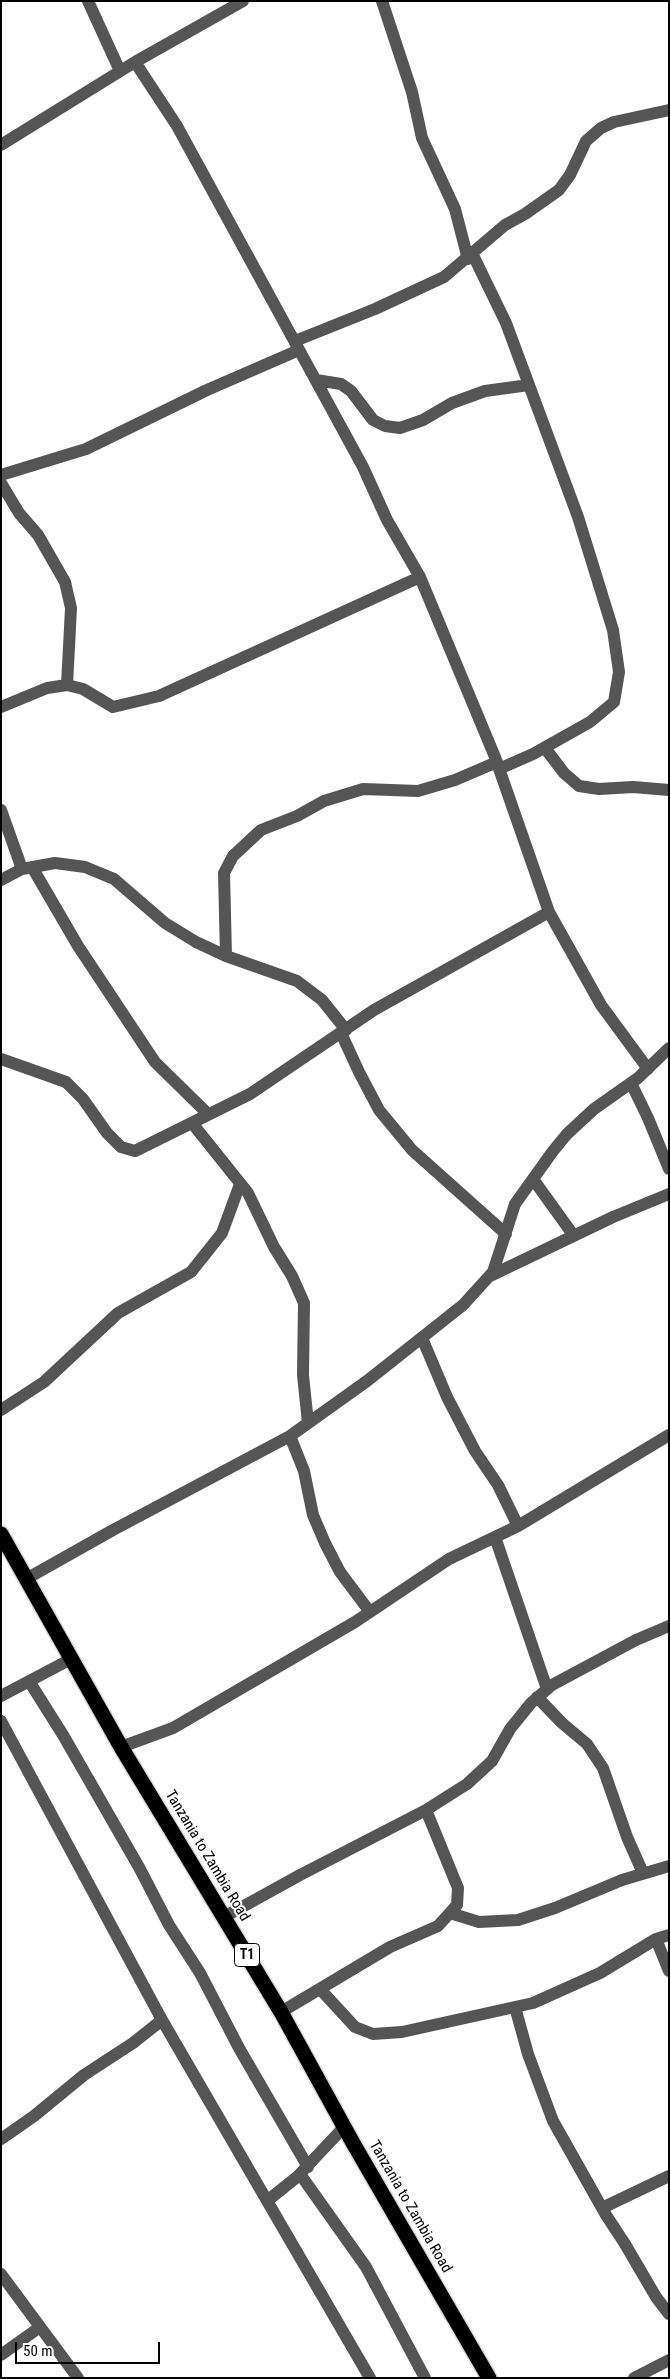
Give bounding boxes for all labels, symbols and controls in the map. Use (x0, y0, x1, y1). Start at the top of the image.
street label: Tanzania to Zambia Road (161, 1787, 253, 1925)
road number: T1 (234, 1944, 260, 1966)
street label: Tanzania to Zambia Road (365, 2138, 455, 2276)
scale bar (18, 2332, 162, 2364)
text: 50 m (23, 2342, 53, 2360)

